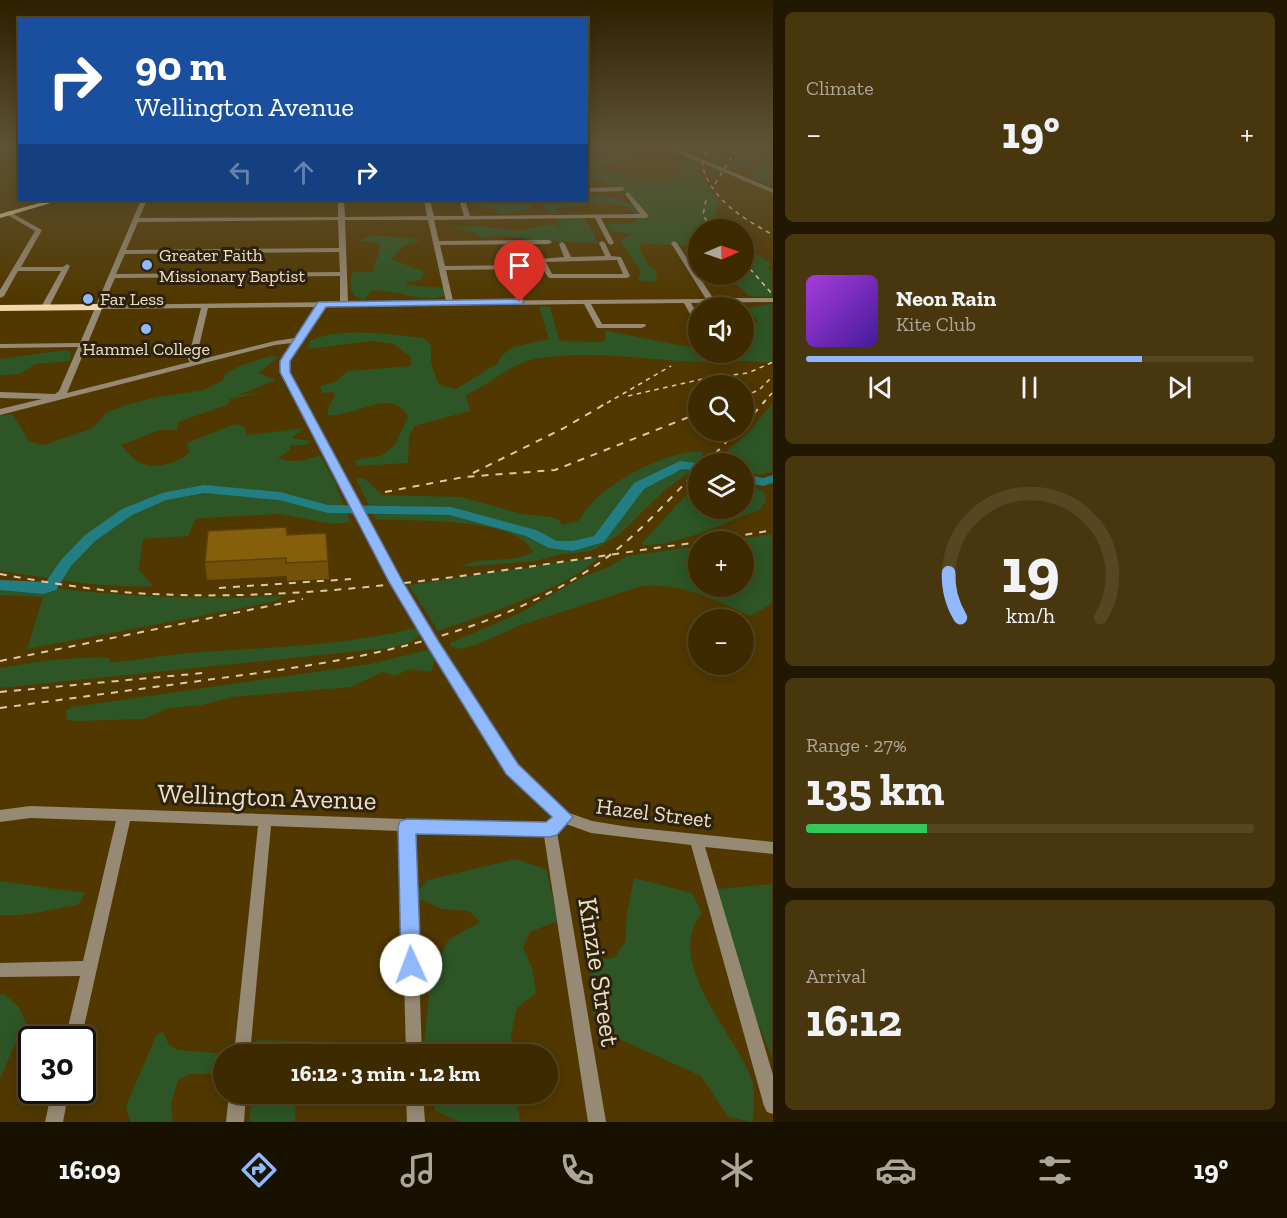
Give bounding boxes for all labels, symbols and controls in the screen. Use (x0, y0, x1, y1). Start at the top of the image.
text: 90 m (135, 40, 226, 91)
icon: right (36, 42, 114, 120)
text: Climate (806, 76, 874, 100)
text: Wellington Avenue (135, 91, 354, 123)
text: 19° (1002, 106, 1060, 160)
text: − (806, 114, 821, 153)
text: + (1240, 114, 1254, 153)
icon: left (224, 156, 257, 189)
icon: ahead (287, 156, 320, 189)
icon: right (350, 156, 383, 189)
north arrow (688, 219, 754, 285)
map controls (688, 219, 754, 675)
pin (494, 240, 545, 302)
place label: Greater Faith Missionary Baptist (159, 244, 305, 287)
icon: arrive (503, 249, 536, 282)
marker: Greater Faith Missionary Baptist (140, 258, 154, 272)
text: Neon Rain (896, 285, 996, 312)
place label: Far Less (100, 288, 164, 310)
marker: Far Less (81, 292, 95, 306)
button: sound (688, 297, 754, 363)
text: Kite Club (896, 312, 976, 336)
marker: Hammel College (139, 322, 153, 336)
place label: Hammel College (82, 338, 210, 360)
icon: previous (864, 371, 897, 404)
icon: pause (1013, 371, 1046, 404)
icon: next (1163, 371, 1196, 404)
button: search (688, 375, 754, 441)
button: layers (688, 453, 754, 519)
button: + (688, 531, 754, 597)
text: 19 (1001, 533, 1059, 608)
text: km/h (1006, 603, 1054, 628)
button: − (688, 609, 754, 675)
text: Range · 27% (806, 733, 907, 757)
text: 135 km (806, 763, 944, 817)
street label: Wellington Avenue (157, 777, 377, 817)
street label: Hazel Street (595, 793, 714, 834)
street label: Kinzie Street (571, 895, 627, 1049)
position arrow (379, 933, 443, 997)
text: Arrival (806, 964, 866, 988)
text: 16:12 (806, 994, 902, 1048)
speed limit sign: 30 (18, 1026, 96, 1104)
text: 16:12 · 3 min · 1.2 km (291, 1060, 480, 1087)
icon: directions (238, 1149, 280, 1191)
icon: music (397, 1149, 439, 1191)
icon: phone (556, 1149, 598, 1191)
icon: climate (716, 1149, 758, 1191)
icon: car (875, 1149, 917, 1191)
icon: filters (1034, 1149, 1076, 1191)
text: 16:09 (59, 1154, 121, 1186)
text: 19° (1193, 1154, 1228, 1186)

